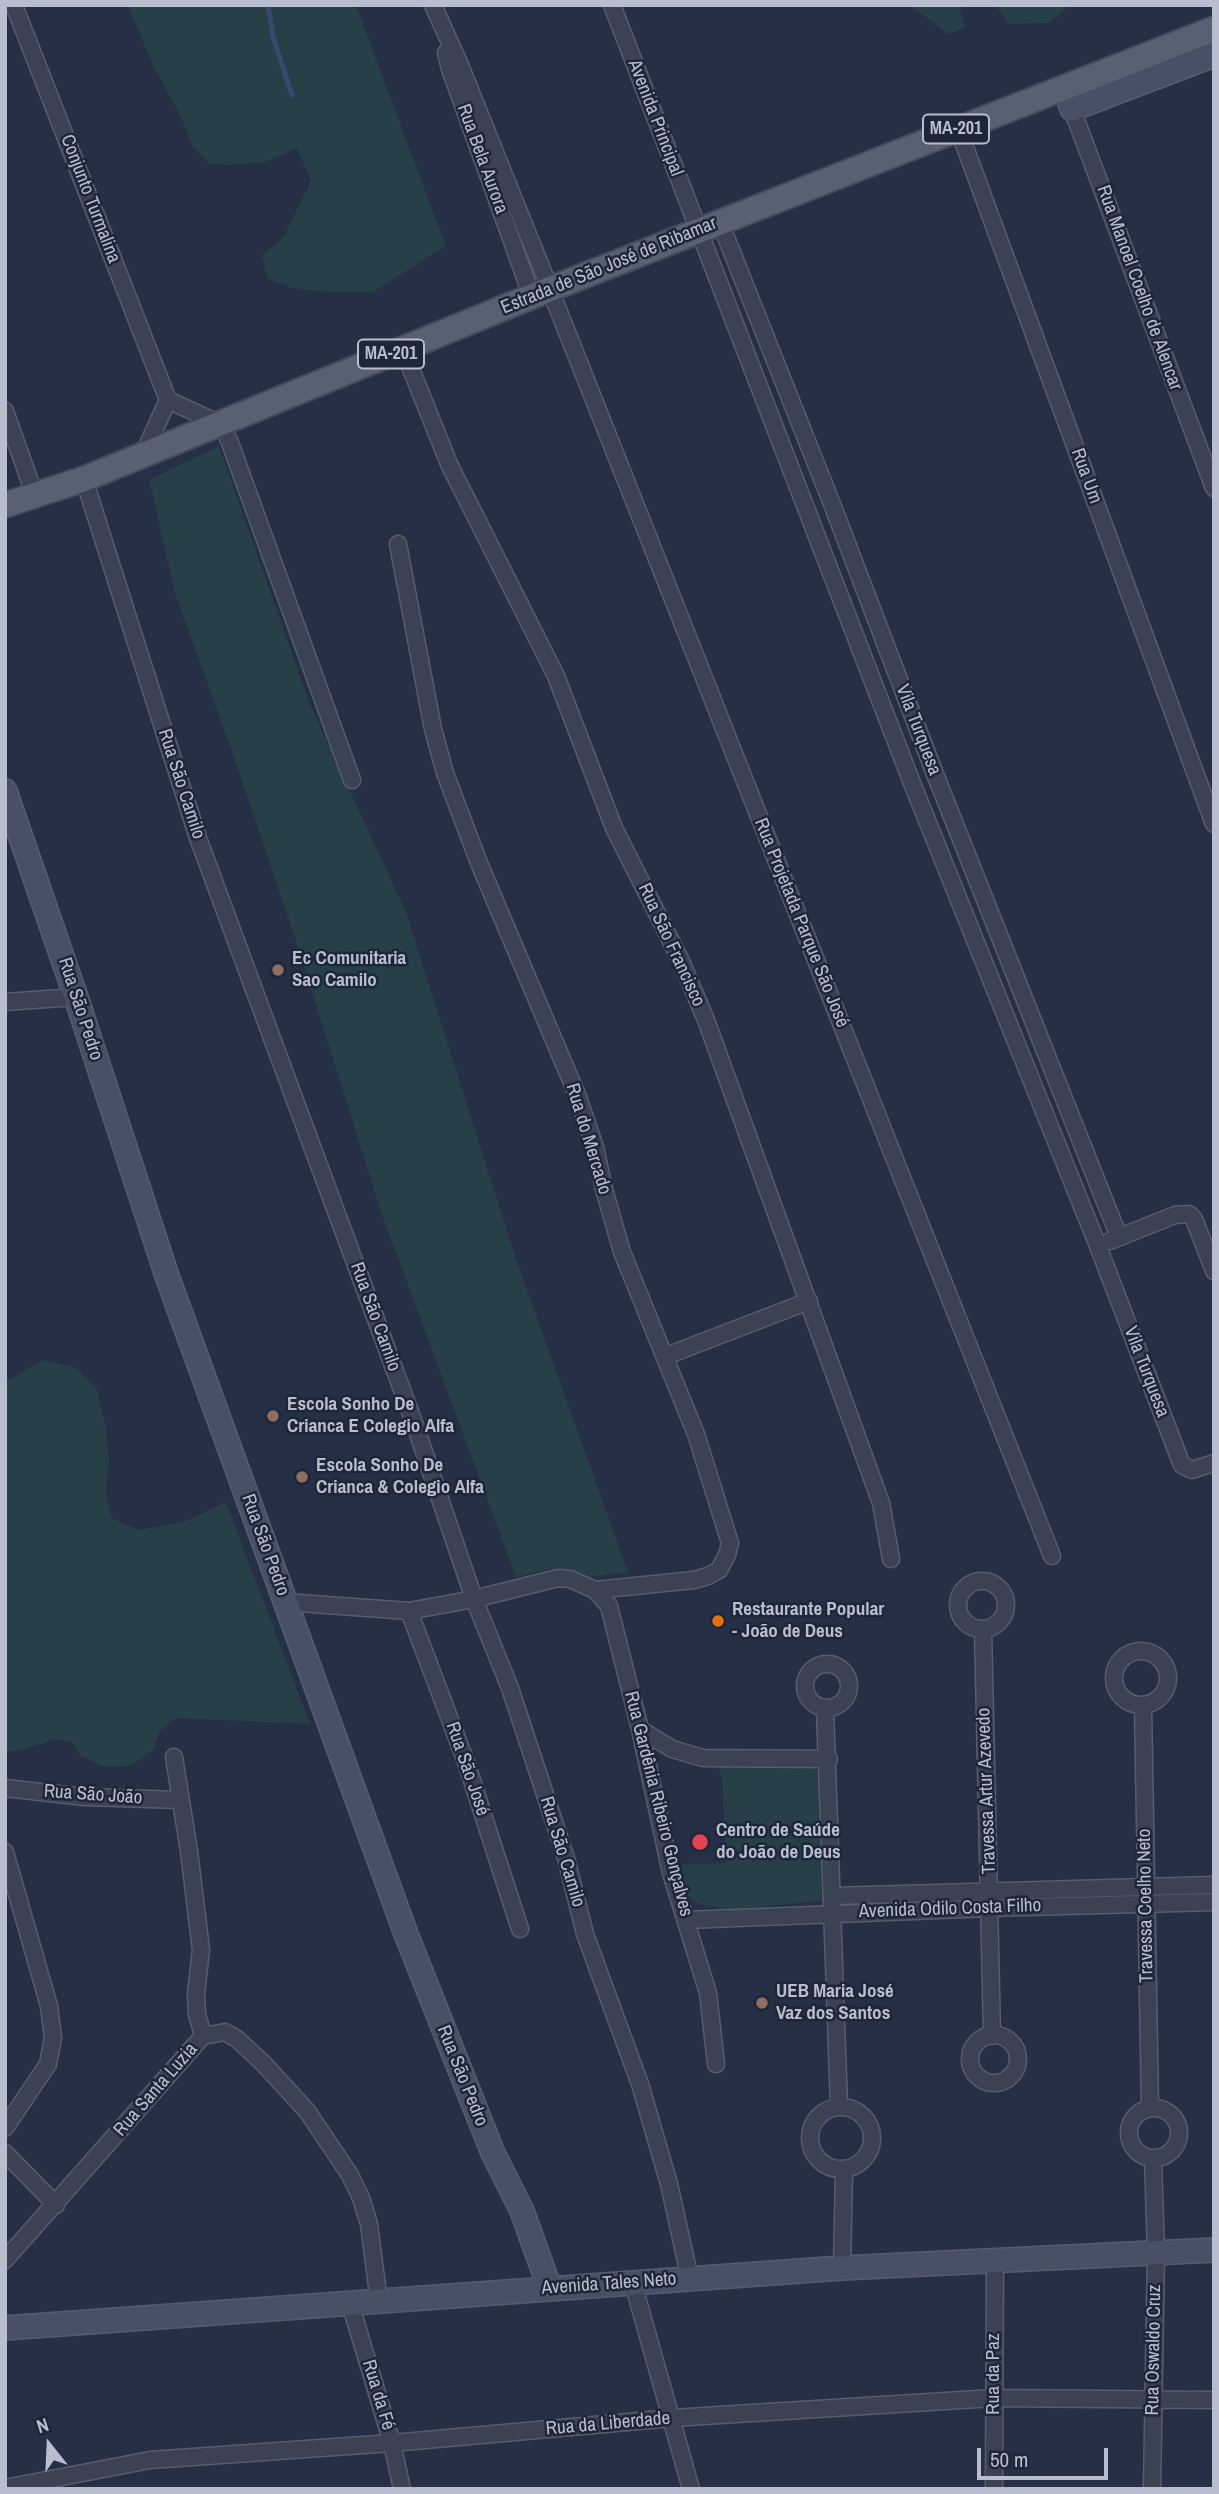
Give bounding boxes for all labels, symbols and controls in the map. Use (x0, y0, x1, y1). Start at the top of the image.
street label: Avenida Principal (622, 57, 688, 179)
street label: Rua Bela Aurora (452, 101, 512, 217)
road number: MA-201 (923, 114, 989, 144)
street label: Conjunto Turmalina (55, 132, 125, 266)
street label: Rua Manoel Coelho de Alencar (1091, 182, 1187, 394)
street label: Estrada de São José de Ribamar (498, 212, 720, 320)
road number: MA-201 (358, 340, 424, 368)
street label: Rua Um (1066, 445, 1106, 507)
street label: Vila Turquesa (890, 681, 946, 779)
street label: Rua São Camilo (152, 726, 210, 842)
street label: Rua Projetada Parque São José (749, 815, 853, 1031)
street label: Rua São Francisco (632, 880, 710, 1010)
place label: Ec Comunitaria Sao Camilo (292, 948, 406, 992)
street label: Rua São Pedro (53, 955, 107, 1063)
marker: Ec Comunitaria Sao Camilo (270, 962, 286, 978)
street label: Rua do Mercado (560, 1081, 616, 1197)
street label: Rua São Camilo (345, 1259, 405, 1375)
street label: Vila Turquesa (1118, 1323, 1174, 1421)
place label: Escola Sonho De Crianca E Colegio Alfa (287, 1394, 454, 1438)
marker: Escola Sonho De Crianca E Colegio Alfa (265, 1408, 281, 1424)
place label: Escola Sonho De Crianca & Colegio Alfa (316, 1455, 484, 1499)
marker: Escola Sonho De Crianca & Colegio Alfa (294, 1469, 310, 1485)
street label: Rua São Pedro (236, 1491, 294, 1599)
place label: Restaurante Popular - João de Deus (732, 1599, 884, 1643)
marker: Restaurante Popular - João de Deus (710, 1613, 726, 1629)
street label: Rua Gardênia Ribeiro Gonçalves (619, 1689, 697, 1919)
street label: Travessa Artur Azevedo (973, 1707, 1001, 1875)
street label: Rua São José (440, 1719, 494, 1819)
street label: Rua São João (43, 1780, 143, 1810)
street label: Rua São Camilo (534, 1794, 590, 1910)
place label: Centro de Saúde do João de Deus (716, 1820, 841, 1864)
street label: Travessa Coelho Neto (1133, 1829, 1159, 1983)
marker: Centro de Saúde do João de Deus (690, 1832, 710, 1852)
street label: Avenida Odilo Costa Filho (858, 1894, 1042, 1924)
place label: UEB Maria José Vaz dos Santos (776, 1981, 894, 2025)
marker: UEB Maria José Vaz dos Santos (754, 1995, 770, 2011)
street label: Rua São Pedro (431, 2022, 493, 2130)
street label: Rua Santa Luzia (109, 2039, 203, 2141)
street label: Avenida Tales Neto (541, 2268, 677, 2300)
street label: Rua Oswaldo Cruz (1141, 2284, 1167, 2416)
street label: Rua da Paz (983, 2333, 1005, 2415)
street label: Rua da Fé (357, 2357, 399, 2433)
street label: Rua da Liberdade (545, 2407, 671, 2441)
north arrow (14, 2410, 84, 2480)
text: N (33, 2411, 52, 2439)
scale bar (981, 2434, 1112, 2478)
text: 50 m (990, 2445, 1028, 2474)

